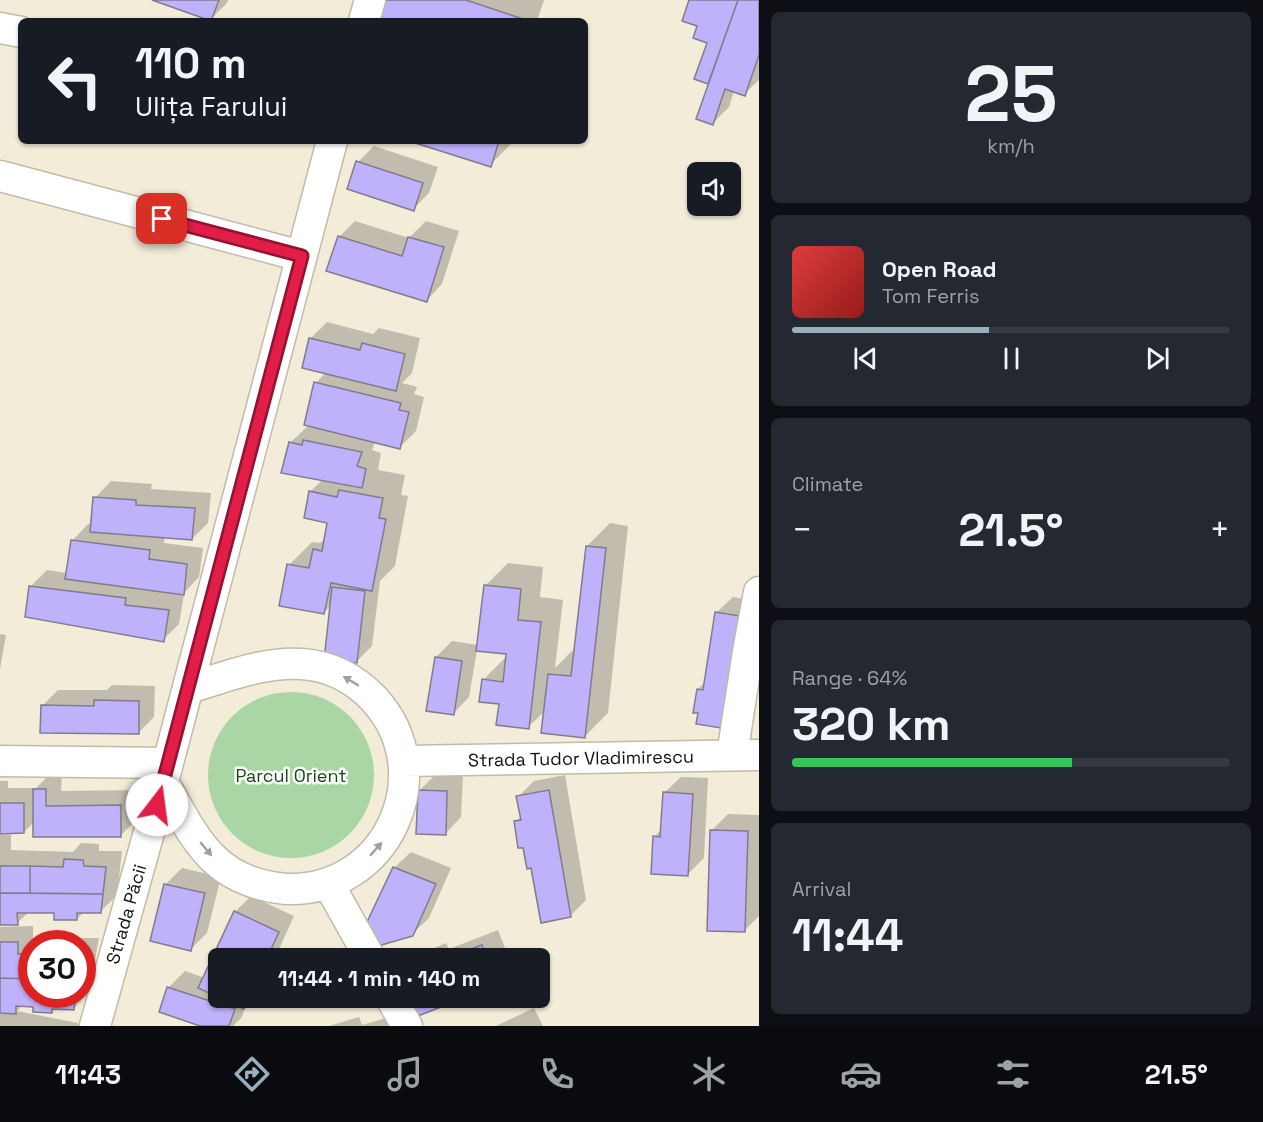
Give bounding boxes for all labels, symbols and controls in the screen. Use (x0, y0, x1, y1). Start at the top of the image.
text: 110 m (135, 37, 247, 90)
icon: left (36, 42, 114, 120)
text: 25 (964, 44, 1058, 144)
text: Ulița Farului (135, 89, 287, 124)
text: km/h (987, 133, 1035, 159)
map controls (687, 162, 741, 216)
button: sound (687, 162, 741, 216)
pin (136, 193, 187, 244)
icon: arrive (145, 202, 178, 235)
text: Open Road (882, 255, 997, 283)
text: Tom Ferris (882, 283, 980, 309)
icon: previous (849, 342, 882, 375)
icon: pause (995, 342, 1028, 375)
icon: next (1141, 342, 1174, 375)
text: Climate (792, 471, 863, 497)
text: 21.5° (958, 502, 1064, 559)
text: − (792, 509, 812, 551)
text: + (1210, 509, 1230, 551)
text: Range · 64% (792, 665, 907, 691)
one-way arrow (343, 675, 359, 686)
text: 320 km (792, 696, 951, 753)
street label: Strada Tudor Vladimirescu (468, 745, 694, 771)
park label: Parcul Orient (235, 764, 347, 787)
position arrow (125, 773, 189, 837)
one-way arrow (199, 841, 212, 856)
one-way arrow (369, 842, 382, 857)
street label: Strada Păcii (101, 861, 151, 967)
text: Arrival (792, 876, 851, 902)
text: 11:44 (792, 907, 903, 964)
speed limit sign: 30 (18, 930, 96, 1008)
text: 11:44 · 1 min · 140 m (278, 964, 480, 992)
icon: directions (231, 1053, 273, 1095)
icon: music (384, 1053, 426, 1095)
icon: phone (536, 1053, 578, 1095)
icon: climate (688, 1053, 730, 1095)
icon: car (840, 1053, 882, 1095)
icon: filters (992, 1053, 1034, 1095)
text: 11:43 (55, 1057, 121, 1092)
text: 21.5° (1145, 1057, 1208, 1092)

